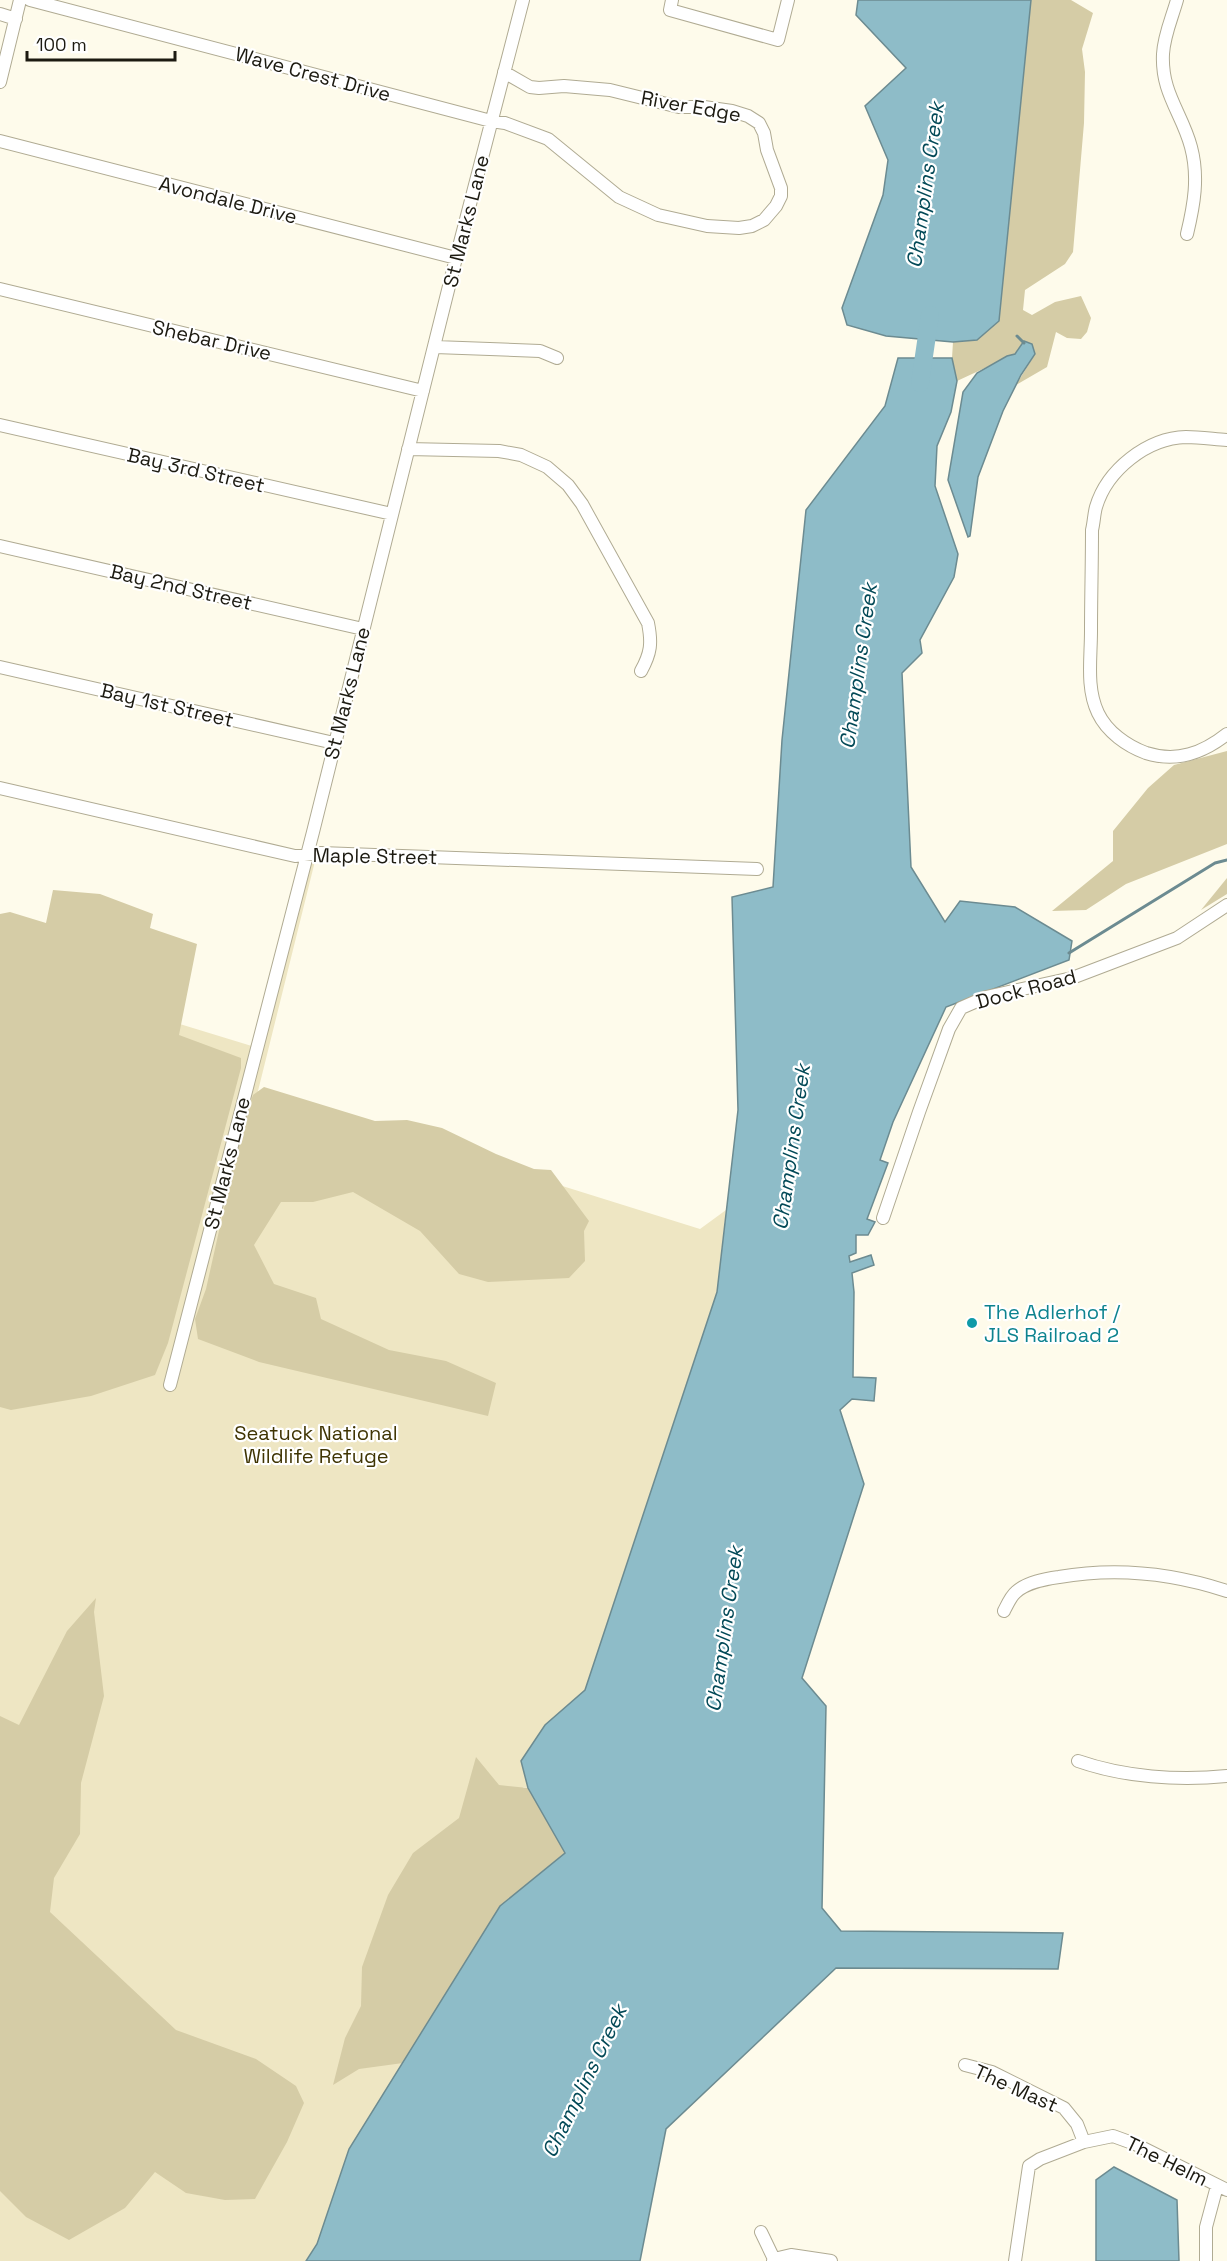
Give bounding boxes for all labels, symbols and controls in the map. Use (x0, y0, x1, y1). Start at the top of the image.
scale bar (27, 24, 176, 62)
text: 100 m (36, 33, 87, 56)
street label: Wave Crest Drive (232, 41, 394, 107)
street label: River Edge (639, 84, 743, 128)
water label: Champlins Creek (900, 98, 950, 269)
street label: St Marks Lane (437, 152, 495, 290)
street label: Avondale Drive (156, 170, 300, 230)
street label: Shebar Drive (150, 314, 274, 366)
street label: Bay 3rd Street (125, 442, 267, 498)
street label: Bay 2nd Street (107, 558, 255, 616)
water label: Champlins Creek (833, 579, 883, 750)
street label: St Marks Lane (318, 624, 376, 762)
street label: Bay 1st Street (98, 677, 236, 733)
street label: Maple Street (312, 842, 438, 870)
street label: Dock Road (973, 963, 1079, 1015)
water label: Champlins Creek (766, 1060, 816, 1231)
street label: St Marks Lane (198, 1094, 256, 1232)
place label: The Adlerhof / JLS Railroad 2 (984, 1299, 1121, 1348)
marker: The Adlerhof / JLS Railroad 2 (965, 1316, 979, 1330)
park label: Seatuck National Wildlife Refuge (234, 1420, 398, 1469)
water label: Champlins Creek (699, 1542, 749, 1713)
water label: Champlins Creek (535, 1998, 634, 2162)
street label: The Mast (970, 2058, 1062, 2118)
street label: The Helm (1122, 2130, 1212, 2192)

